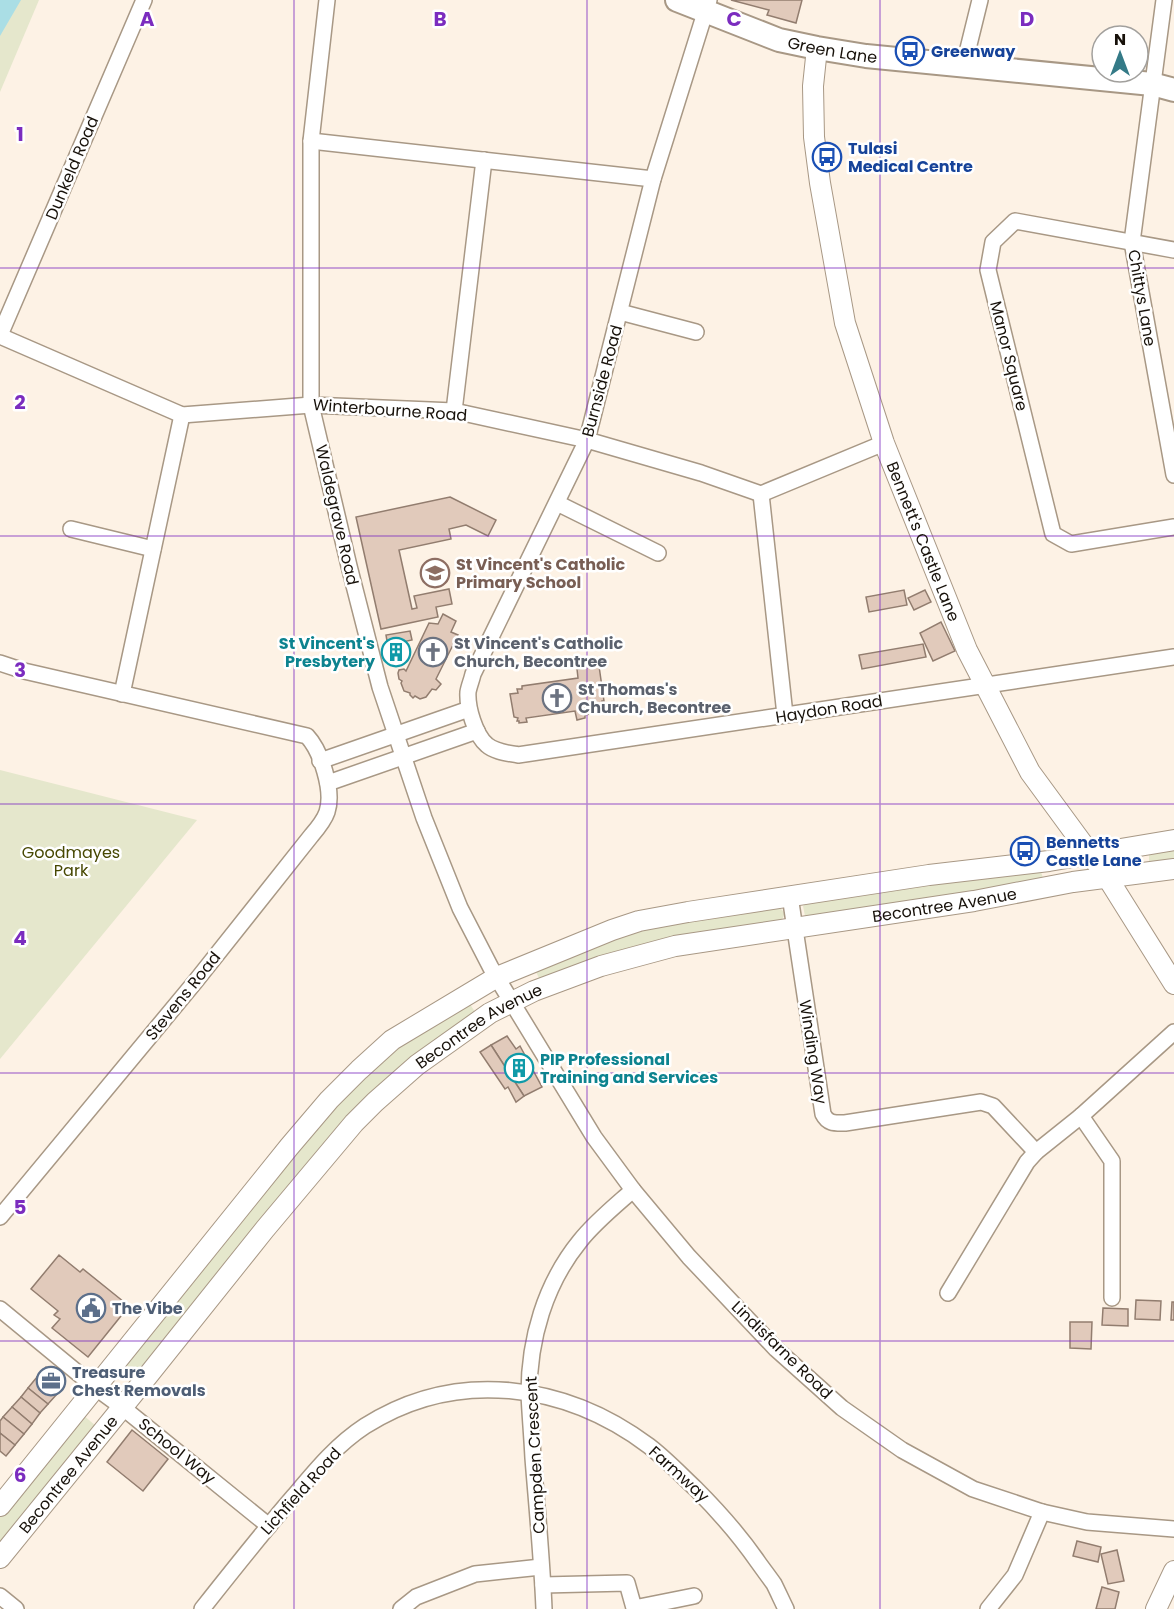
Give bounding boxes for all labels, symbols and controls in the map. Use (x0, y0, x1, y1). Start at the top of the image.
text: A (140, 5, 155, 33)
text: B (433, 5, 447, 33)
text: C (726, 5, 742, 33)
text: D (1020, 5, 1034, 33)
north arrow (1090, 24, 1150, 84)
text: N (1114, 28, 1126, 51)
street label: Green Lane (786, 31, 878, 69)
bus stop icon: Greenway (894, 35, 926, 67)
place label: Greenway (931, 40, 1016, 63)
street label: Dunkeld Road (40, 113, 104, 223)
text: 1 (16, 120, 24, 148)
place label: Tulasi Medical Centre (848, 137, 973, 178)
bus stop icon: Tulasi Medical Centre (811, 141, 843, 173)
street label: Chittys Lane (1122, 248, 1162, 348)
street label: Manor Square (984, 299, 1034, 413)
street label: Burnside Road (576, 322, 628, 440)
text: 2 (14, 388, 26, 416)
street label: Winterbourne Road (312, 393, 468, 427)
street label: Waldegrave Road (310, 443, 364, 587)
street label: Bennett's Castle Lane (881, 458, 966, 625)
place label: St Vincent's Catholic Primary School (456, 553, 626, 594)
school or university icon: St Vincent's Catholic Primary School (419, 557, 451, 589)
place label: St Vincent's Presbytery (279, 632, 376, 673)
place label: St Vincent's Catholic Church, Becontree (454, 632, 624, 673)
building icon: St Vincent's Presbytery (380, 636, 412, 668)
church icon: St Vincent's Catholic Church, Becontree (417, 636, 449, 668)
text: 3 (14, 656, 26, 684)
place label: St Thomas's Church, Becontree (578, 678, 731, 719)
church icon: St Thomas's Church, Becontree (541, 682, 573, 714)
street label: Haydon Road (774, 689, 884, 729)
place label: Bennetts Castle Lane (1046, 831, 1142, 872)
bus stop icon: Bennetts Castle Lane (1009, 835, 1041, 867)
park label: Goodmayes Park (22, 841, 120, 882)
street label: Becontree Avenue (871, 882, 1019, 928)
text: 4 (13, 924, 27, 952)
street label: Stevens Road (140, 947, 226, 1045)
street label: Becontree Avenue (411, 978, 545, 1074)
street label: Winding Way (793, 998, 833, 1106)
place label: PIP Professional Training and Services (540, 1048, 718, 1089)
building icon: PIP Professional Training and Services (503, 1052, 535, 1084)
text: 5 (14, 1193, 27, 1221)
public building icon: The Vibe (75, 1292, 107, 1324)
street label: Lindisfarne Road (726, 1296, 838, 1404)
place label: The Vibe (112, 1297, 183, 1320)
place label: Treasure Chest Removals (72, 1361, 206, 1402)
office icon: Treasure Chest Removals (35, 1365, 67, 1397)
street label: Campden Crescent (519, 1375, 551, 1535)
street label: Becontree Avenue (13, 1410, 123, 1538)
street label: School Way (133, 1413, 221, 1489)
street label: Farmway (644, 1441, 714, 1507)
street label: Lichfield Road (255, 1442, 347, 1540)
text: 6 (14, 1461, 26, 1489)

